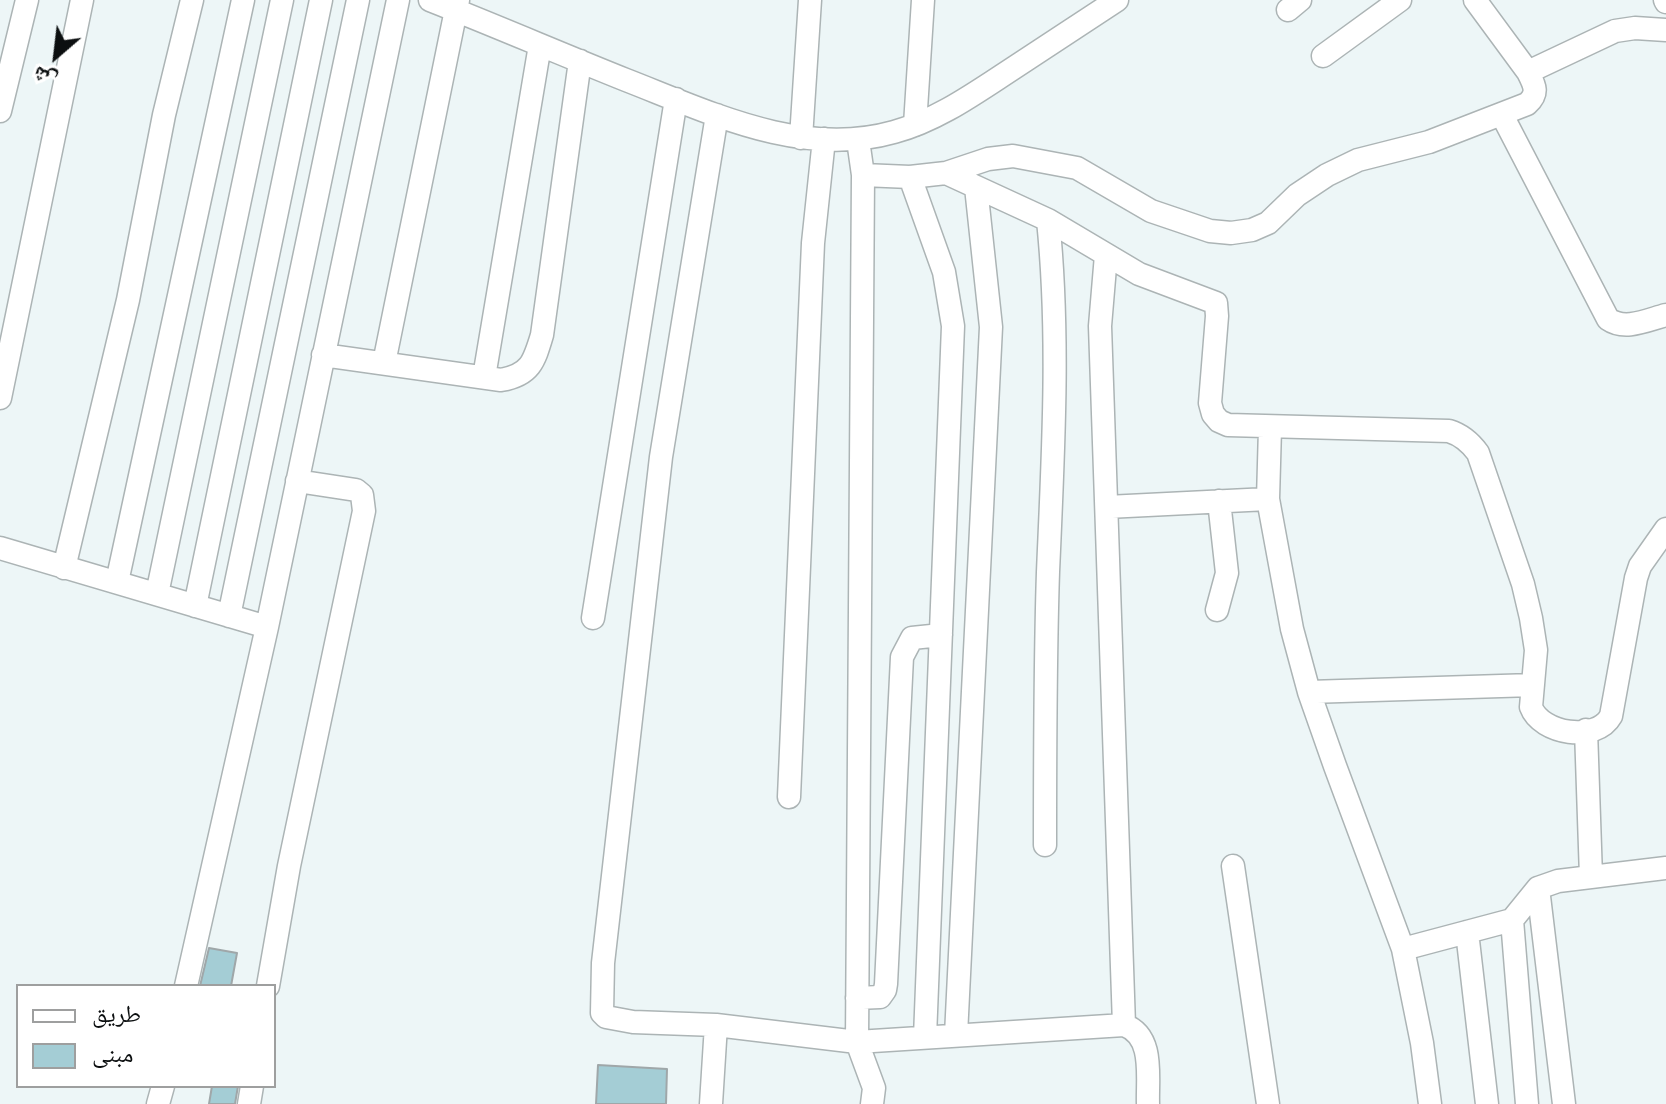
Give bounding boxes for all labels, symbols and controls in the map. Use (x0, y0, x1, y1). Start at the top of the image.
north arrow (16, 16, 96, 96)
text: ش (28, 60, 61, 95)
legend (16, 984, 276, 1088)
text: طريق (92, 1000, 141, 1028)
text: مبنى (92, 1040, 133, 1068)

